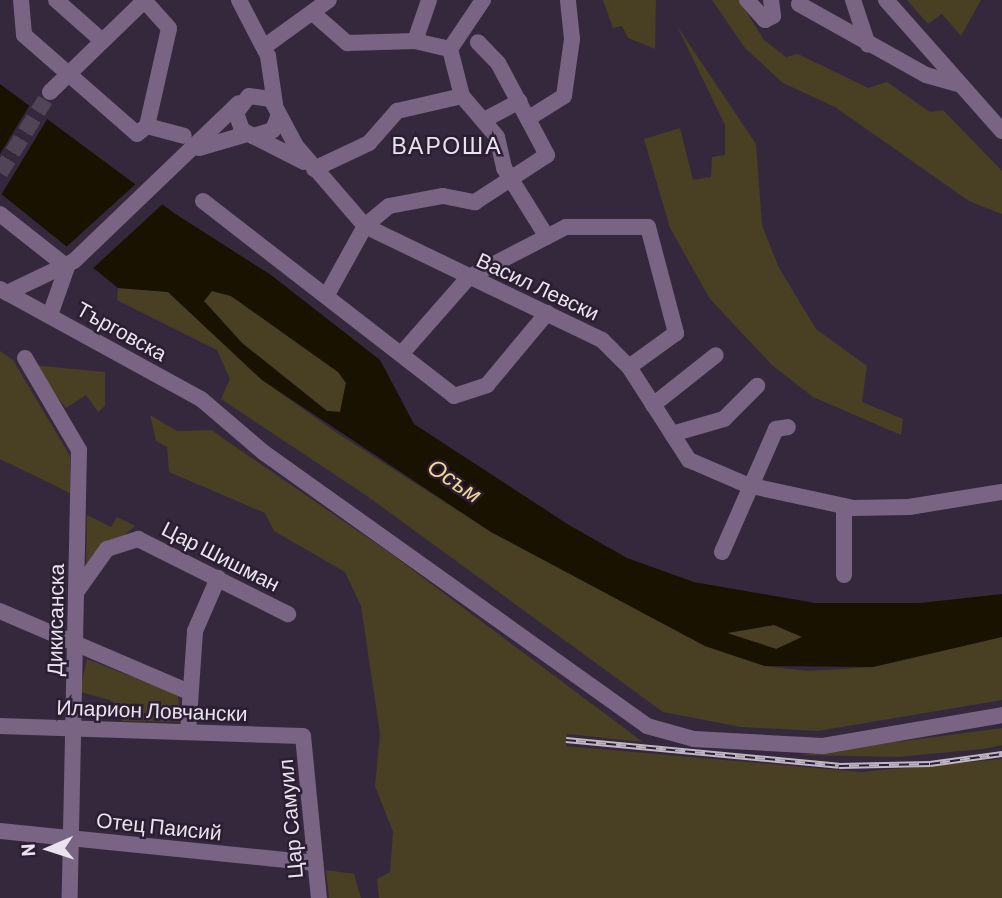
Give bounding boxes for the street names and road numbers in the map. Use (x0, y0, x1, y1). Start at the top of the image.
street label: Васил Левски (473, 247, 603, 325)
street label: Търговска (72, 296, 172, 366)
street label: Цар Шишман (158, 515, 284, 597)
street label: Дикисанска (41, 564, 69, 676)
street label: Иларион Ловчански (56, 694, 248, 726)
street label: Цар Самуил (272, 758, 308, 880)
street label: Отец Паисий (95, 807, 223, 845)

